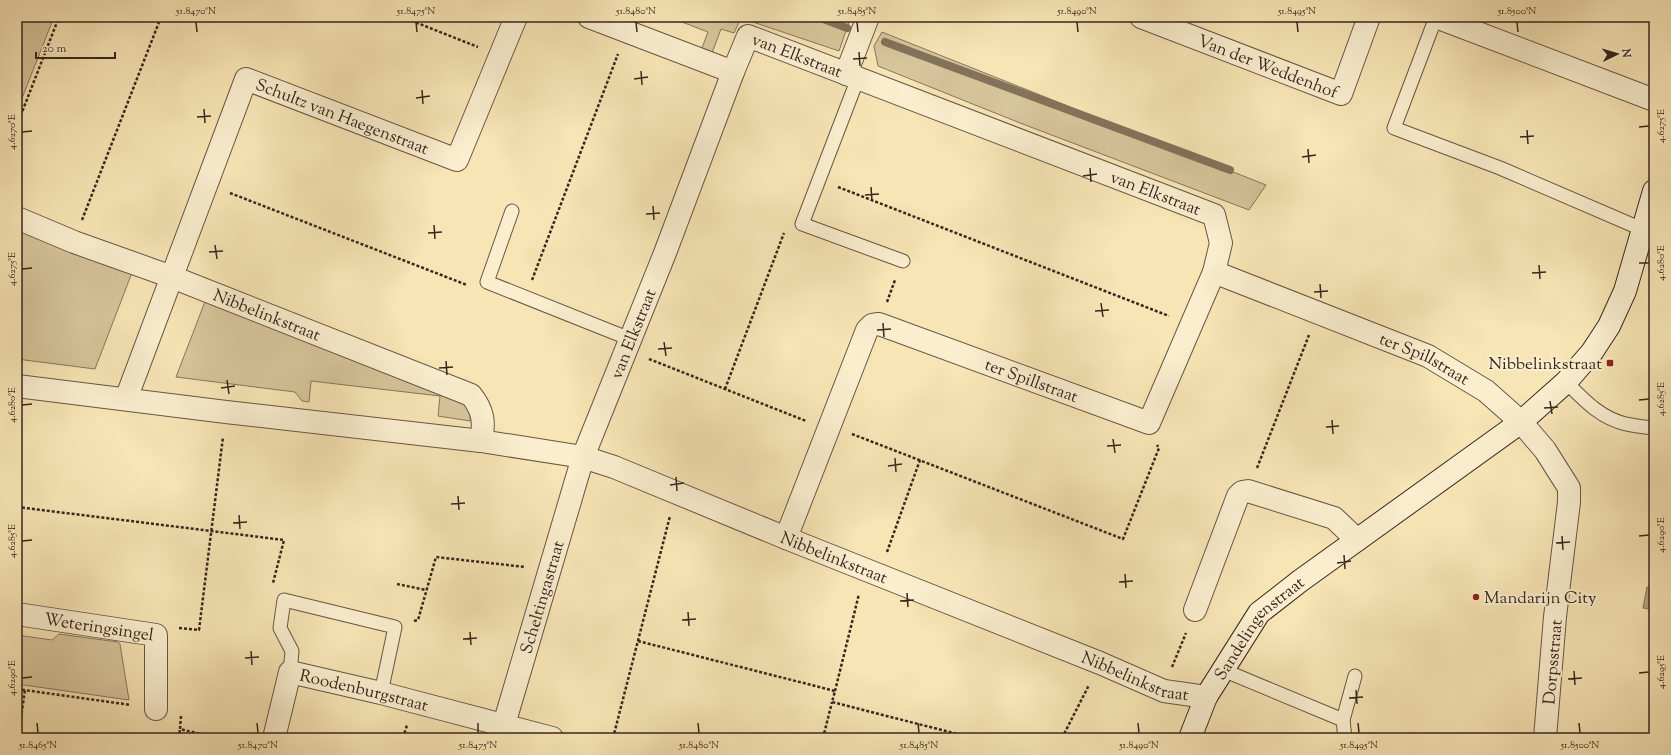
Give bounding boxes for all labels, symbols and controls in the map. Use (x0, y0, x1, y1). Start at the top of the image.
text: 51.8470°N (175, 4, 216, 19)
text: 51.8475°N (396, 4, 435, 19)
text: 51.8480°N (615, 4, 656, 19)
text: 51.8485°N (837, 4, 876, 19)
text: 51.8490°N (1056, 4, 1097, 19)
text: 51.8495°N (1277, 4, 1316, 19)
text: 51.8500°N (1497, 4, 1536, 19)
street label: van Elkstraat (748, 29, 845, 85)
street label: Van der Weddenhof (1194, 30, 1342, 106)
scale bar (36, 34, 115, 60)
north arrow (1597, 34, 1637, 74)
text: 20 m (42, 40, 67, 58)
text: N (1618, 47, 1634, 59)
street label: Schultz van Haegenstraat (252, 74, 432, 162)
text: 4.6275°E (1654, 109, 1669, 143)
text: 4.6270°E (5, 114, 20, 150)
street label: van Elkstraat (1106, 166, 1204, 223)
text: 4.6280°E (1654, 245, 1669, 281)
text: 4.6275°E (5, 252, 20, 286)
street label: Nibbelinkstraat (209, 284, 324, 348)
street label: van Elkstraat (606, 286, 663, 383)
street label: ter Spillstraat (1375, 328, 1473, 392)
place label: Nibbelinkstraat (1489, 353, 1602, 377)
street label: ter Spillstraat (981, 354, 1081, 410)
marker: Nibbelinkstraat (1605, 358, 1615, 368)
text: 4.6285°E (1654, 382, 1669, 416)
text: 4.6280°E (5, 387, 20, 423)
text: 4.6290°E (1654, 517, 1669, 553)
text: 4.6285°E (5, 524, 20, 558)
street label: Nibbelinkstraat (776, 527, 891, 591)
street label: Scheltingastraat (515, 538, 572, 657)
street label: Sandelingenstraat (1210, 572, 1310, 685)
place label: Mandarijn City (1484, 587, 1597, 611)
marker: Mandarijn City (1471, 592, 1481, 602)
street label: Weteringsingel (42, 608, 155, 649)
street label: Dorpsstraat (1538, 618, 1570, 706)
street label: Nibbelinkstraat (1077, 647, 1190, 708)
text: 4.6295°E (1654, 655, 1669, 689)
text: 4.6290°E (5, 660, 20, 696)
street label: Roodenburgstraat (297, 665, 431, 719)
text: 51.8465°N (18, 738, 57, 753)
text: 51.8470°N (237, 738, 278, 753)
text: 51.8475°N (458, 738, 497, 753)
text: 51.8480°N (678, 738, 719, 753)
text: 51.8485°N (899, 738, 938, 753)
text: 51.8490°N (1118, 738, 1159, 753)
text: 51.8495°N (1339, 738, 1378, 753)
text: 51.8500°N (1560, 738, 1599, 753)

